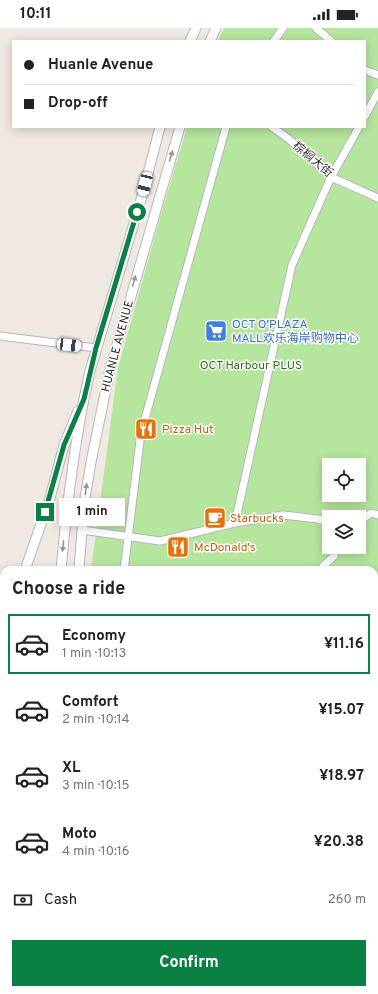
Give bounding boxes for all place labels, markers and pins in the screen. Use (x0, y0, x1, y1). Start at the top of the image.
place label: OCT O'PLAZA MALL欢乐海岸购物中心 (232, 317, 359, 347)
supermarket icon: OCT O'PLAZA MALL欢乐海岸购物中心 (203, 318, 229, 344)
restaurant icon: Pizza Hut (133, 416, 159, 442)
place label: Pizza Hut (162, 422, 214, 438)
cafe icon: Starbucks (202, 505, 228, 531)
place label: Starbucks (230, 511, 284, 527)
restaurant icon: McDonald's (165, 534, 191, 560)
place label: McDonald's (194, 540, 256, 556)

